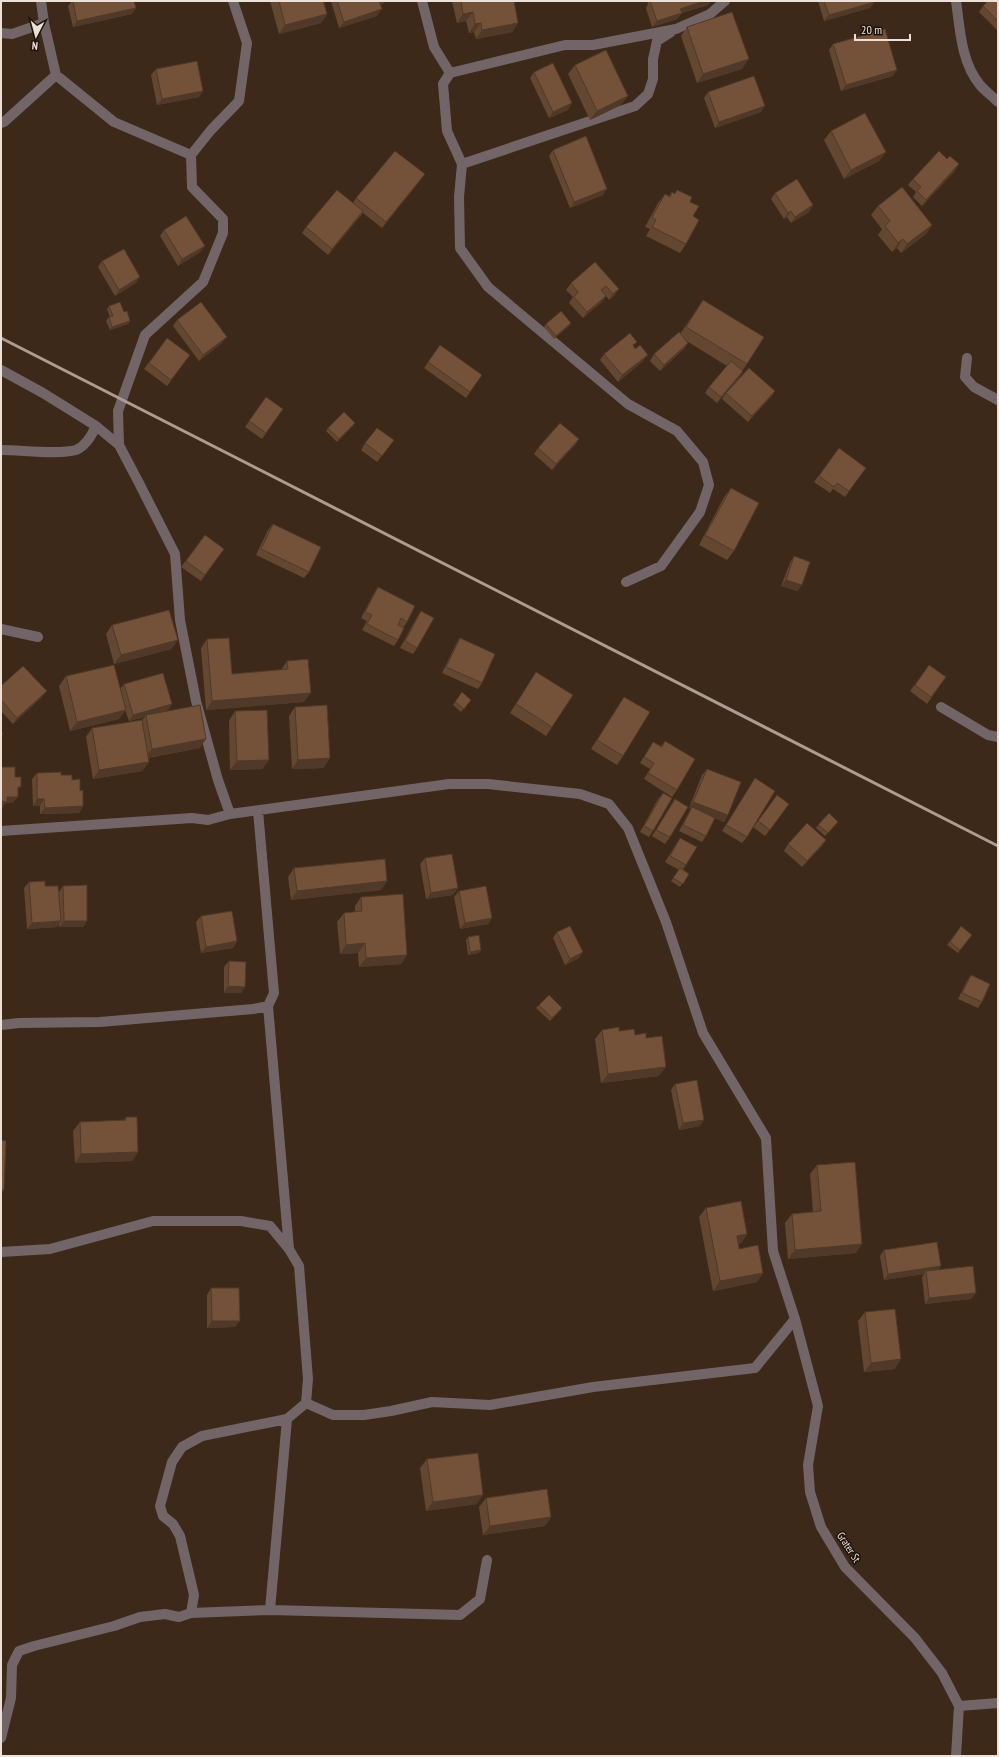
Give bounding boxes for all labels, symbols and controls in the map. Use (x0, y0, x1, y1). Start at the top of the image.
north arrow (16, 16, 56, 56)
scale bar (855, 16, 910, 42)
text: 20 m (861, 22, 882, 37)
text: N (31, 39, 39, 53)
street label: Grater St (834, 1529, 864, 1565)

